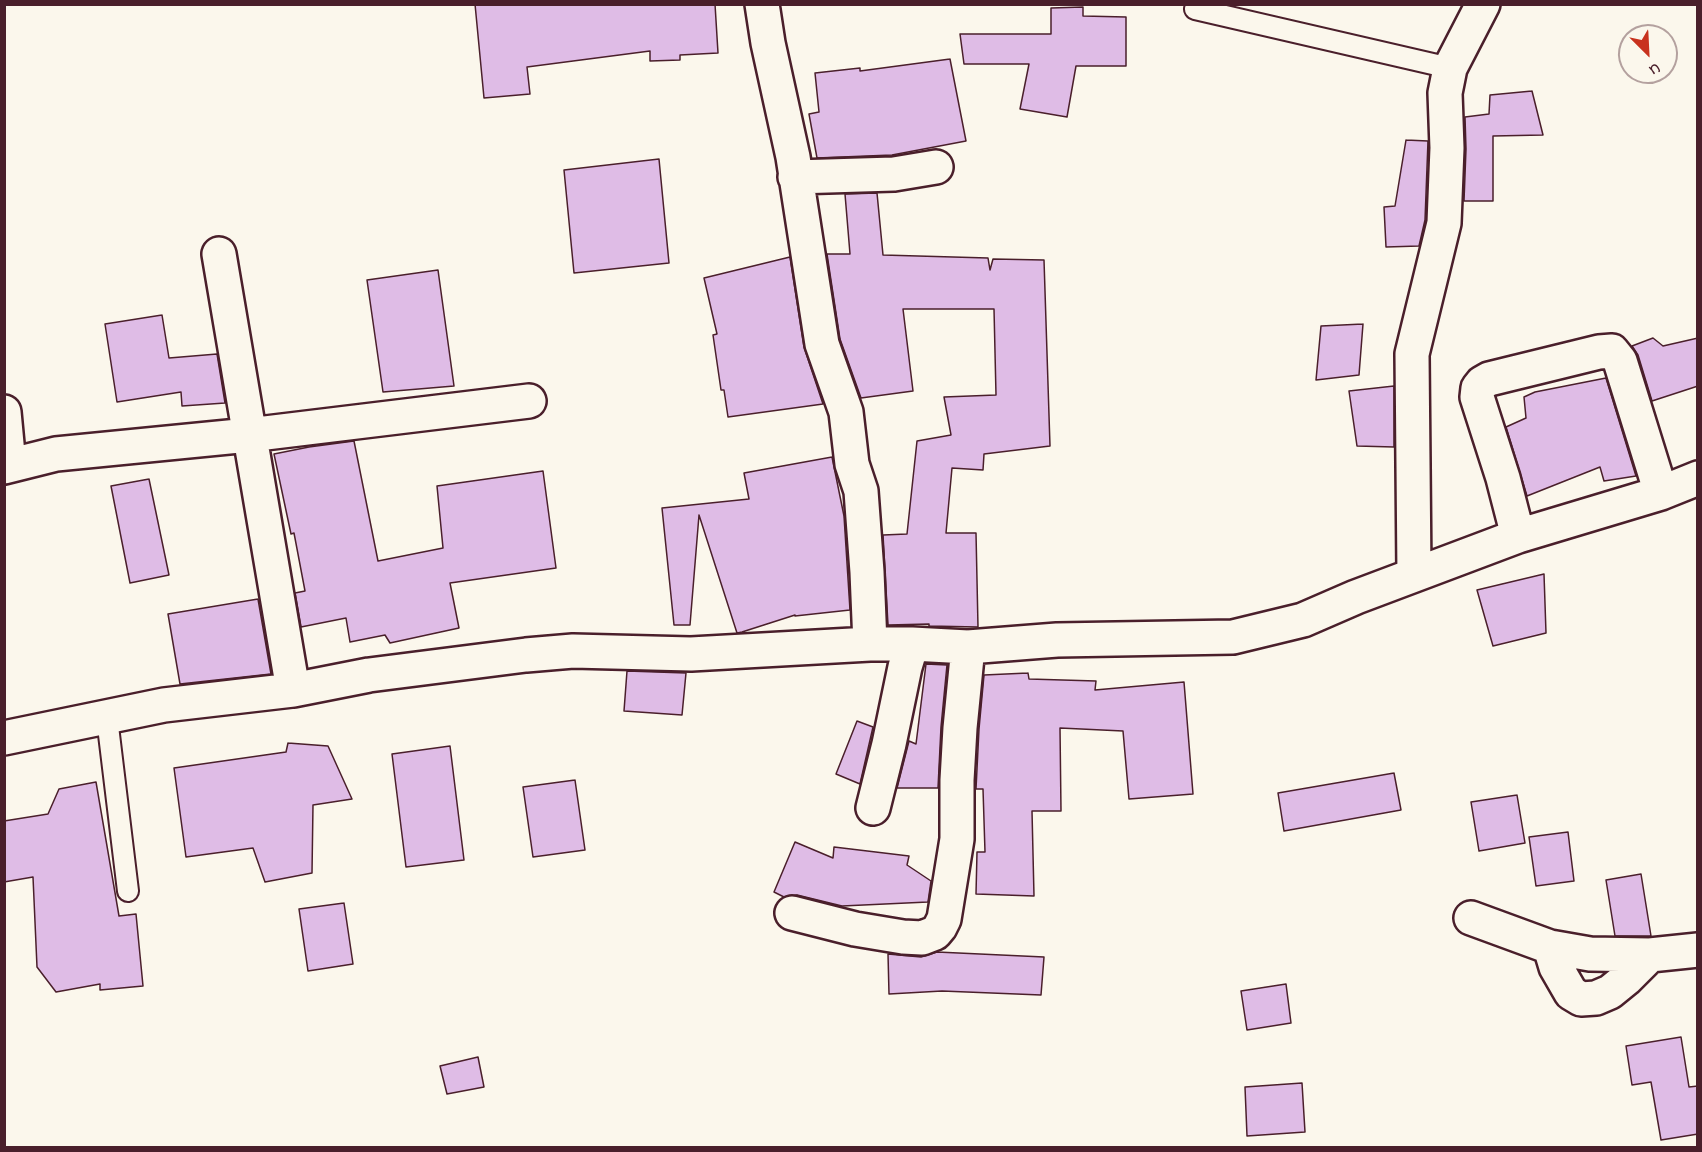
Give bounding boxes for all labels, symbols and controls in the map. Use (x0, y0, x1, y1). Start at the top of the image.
north arrow (1618, 24, 1678, 84)
text: U (1645, 56, 1664, 82)

